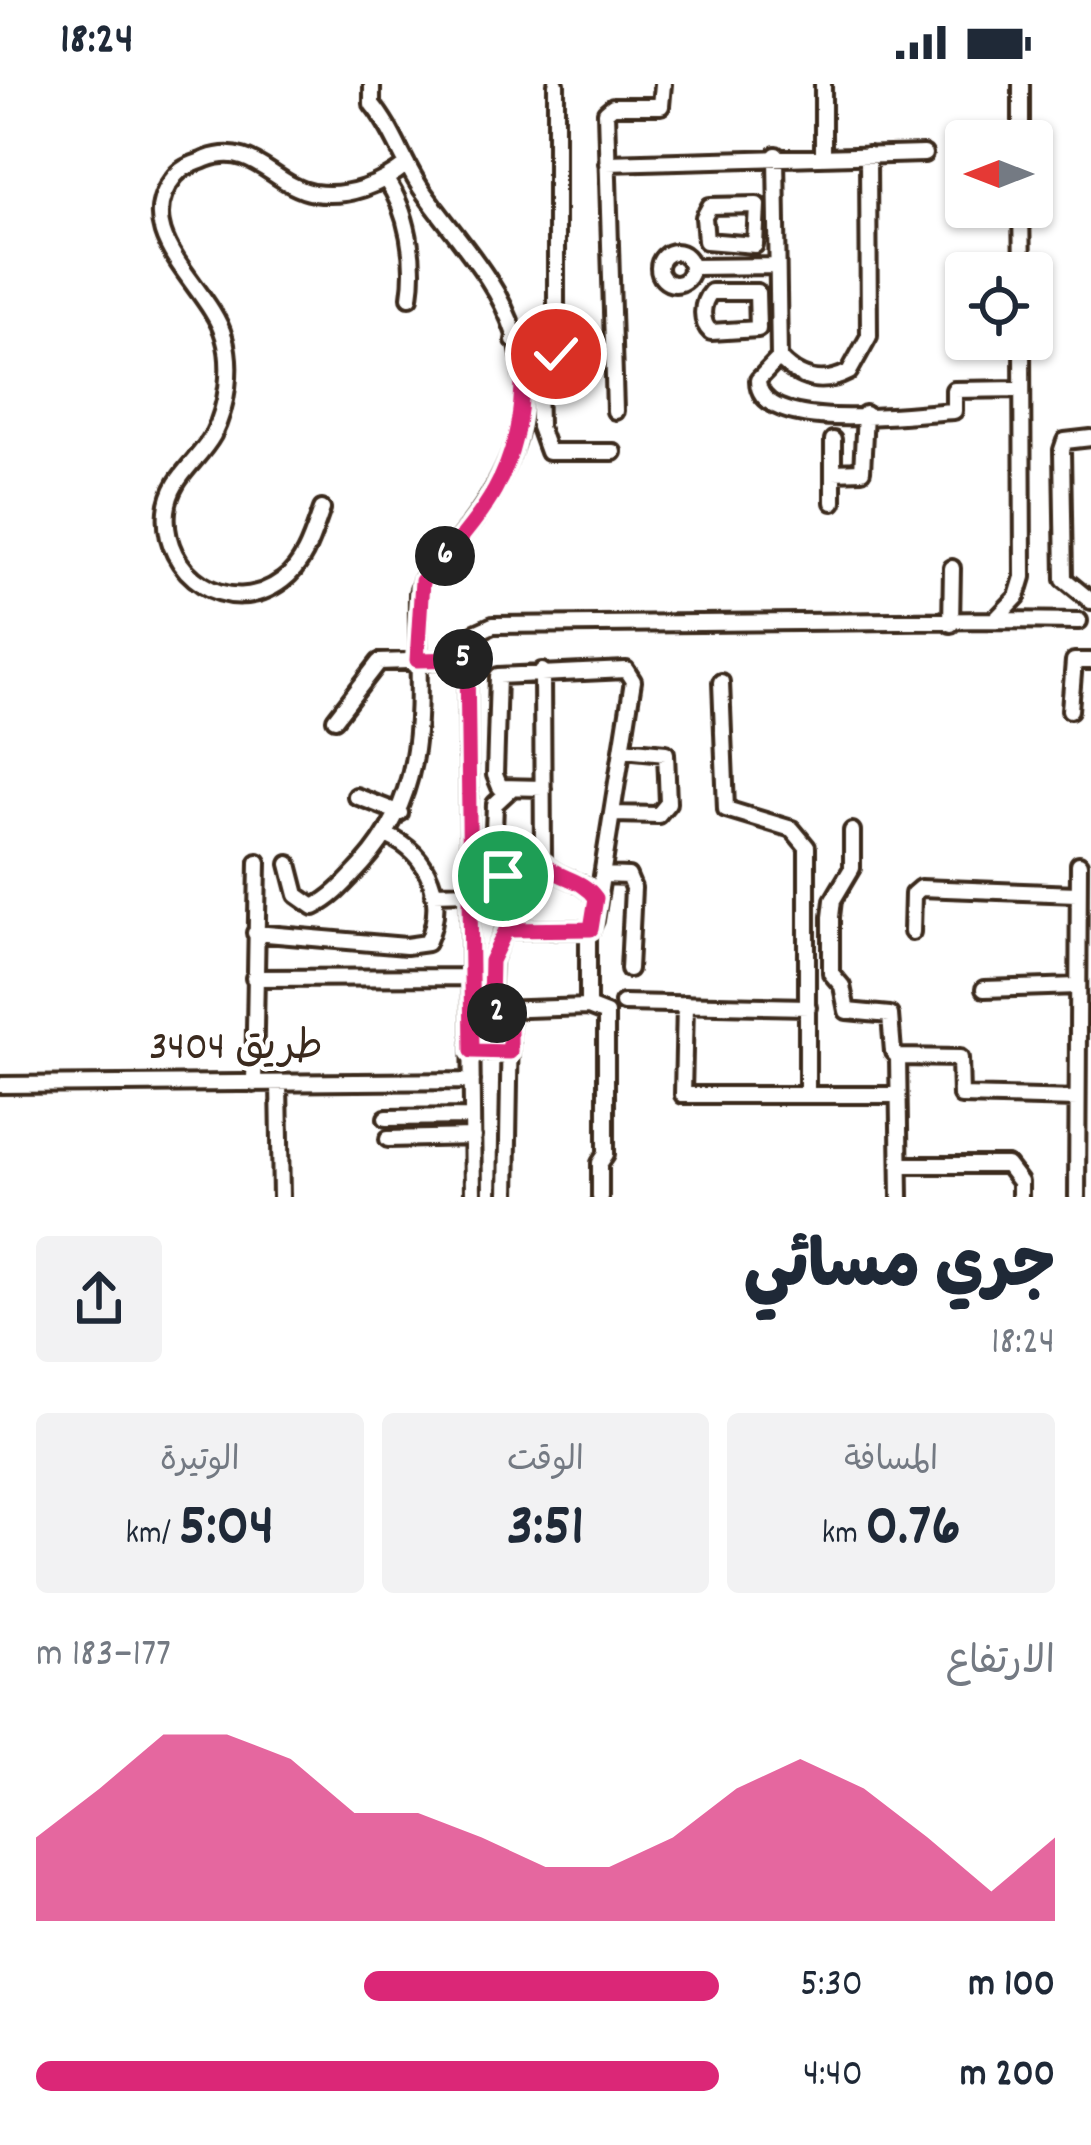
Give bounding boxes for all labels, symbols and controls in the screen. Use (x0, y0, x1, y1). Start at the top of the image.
text: 18:24 (60, 10, 134, 74)
north arrow (945, 120, 1053, 228)
map controls (945, 120, 1053, 360)
button: locate (945, 252, 1053, 360)
pin (505, 303, 607, 405)
icon: check (523, 321, 589, 387)
pin: 6 (415, 526, 475, 586)
text: 6 (437, 532, 453, 579)
pin: 5 (433, 629, 493, 689)
text: 5 (455, 635, 471, 682)
pin (452, 825, 554, 927)
icon: arrive (470, 843, 536, 909)
pin: 2 (467, 983, 527, 1043)
text: 2 (490, 989, 504, 1036)
street label: طريق 3404 (149, 1020, 323, 1080)
text: جري مسائي (744, 1225, 1055, 1319)
button: share (36, 1236, 162, 1362)
text: 18:24 (991, 1317, 1055, 1372)
text: الوتيرة (160, 1439, 240, 1486)
text: الوقت (507, 1439, 584, 1486)
text: المسافة (844, 1439, 938, 1486)
text: 5:04 (179, 1487, 274, 1573)
text: 3:51 (507, 1487, 584, 1573)
text: 0.76 (866, 1487, 961, 1573)
text: /km (126, 1512, 179, 1559)
text: km (822, 1512, 866, 1559)
text: 177–183 m (36, 1629, 171, 1684)
text: الارتفاع (946, 1637, 1055, 1692)
text: 5:30 (800, 1959, 863, 2014)
text: 100 m (968, 1959, 1055, 2014)
text: 4:40 (803, 2049, 863, 2104)
text: 200 m (960, 2049, 1055, 2104)

